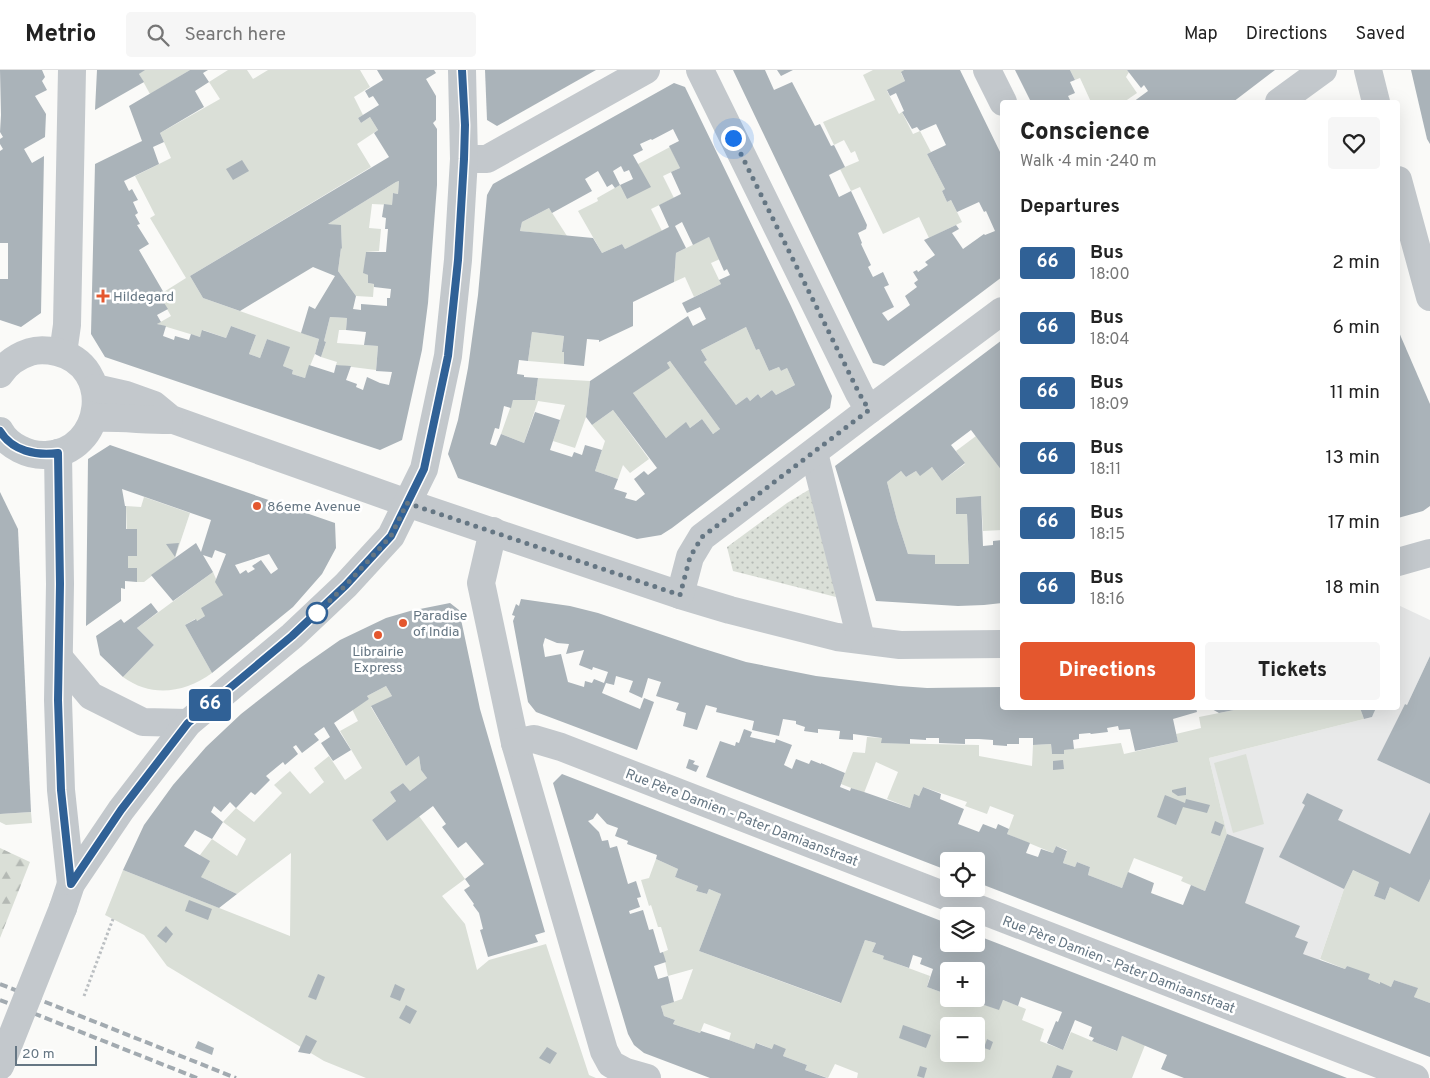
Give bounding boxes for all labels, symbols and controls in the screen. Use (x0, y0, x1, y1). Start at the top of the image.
search box (126, 12, 476, 57)
text: Metrio (25, 20, 96, 50)
icon: search (144, 21, 172, 49)
text: Search here (184, 23, 286, 47)
text: Map (1184, 23, 1218, 46)
text: Directions (1246, 23, 1328, 46)
text: Saved (1356, 23, 1405, 46)
button: heart (1328, 117, 1380, 169)
text: Conscience (1020, 118, 1150, 148)
your location (721, 126, 746, 151)
text: Walk · 4 min · 240 m (1020, 152, 1157, 172)
text: Departures (1020, 195, 1120, 219)
text: Bus (1090, 241, 1124, 265)
text: 66 (1036, 251, 1059, 274)
text: 2 min (1332, 251, 1380, 275)
text: 18:00 (1090, 265, 1130, 285)
place label: Hildegard (113, 289, 174, 306)
marker: Hildegard (97, 290, 109, 302)
text: Bus (1090, 306, 1124, 330)
text: 66 (1036, 316, 1059, 339)
text: 6 min (1333, 316, 1380, 340)
text: 18:04 (1090, 330, 1130, 350)
text: Bus (1090, 371, 1124, 395)
text: 66 (1036, 381, 1059, 404)
text: 11 min (1330, 381, 1380, 405)
text: 18:09 (1090, 395, 1129, 415)
text: Bus (1090, 436, 1124, 460)
text: 66 (1036, 446, 1059, 469)
text: 13 min (1325, 446, 1380, 470)
text: 18:11 (1090, 460, 1121, 480)
place label: 86eme Avenue (267, 499, 361, 516)
marker: 86eme Avenue (251, 500, 263, 512)
text: Bus (1090, 501, 1124, 525)
text: 66 (1036, 511, 1059, 534)
text: 17 min (1328, 511, 1380, 535)
text: 18:15 (1090, 525, 1125, 545)
text: Bus (1090, 566, 1124, 590)
text: 66 (1036, 576, 1059, 599)
text: 18 min (1325, 576, 1380, 600)
text: 18:16 (1090, 590, 1125, 610)
unlabelled marker (306, 602, 328, 624)
place label: Paradise of India (413, 608, 467, 641)
marker: Paradise of India (397, 617, 409, 629)
marker: Librairie Express (372, 629, 384, 641)
button: Directions (1020, 642, 1195, 700)
button: Tickets (1205, 642, 1380, 700)
place label: Librairie Express (352, 644, 404, 677)
line badge: 66 (188, 689, 232, 721)
text: 66 (199, 693, 221, 716)
street label: Rue Père Damien - Pater Damiaanstraat (623, 766, 860, 871)
map controls (940, 852, 985, 1062)
button: locate (940, 852, 985, 897)
button: layers (940, 907, 985, 952)
street label: Rue Père Damien - Pater Damiaanstraat (1000, 913, 1237, 1018)
button: + (940, 962, 985, 1007)
button: − (940, 1017, 985, 1062)
scale bar (15, 1043, 98, 1066)
text: 20 m (22, 1046, 55, 1063)

